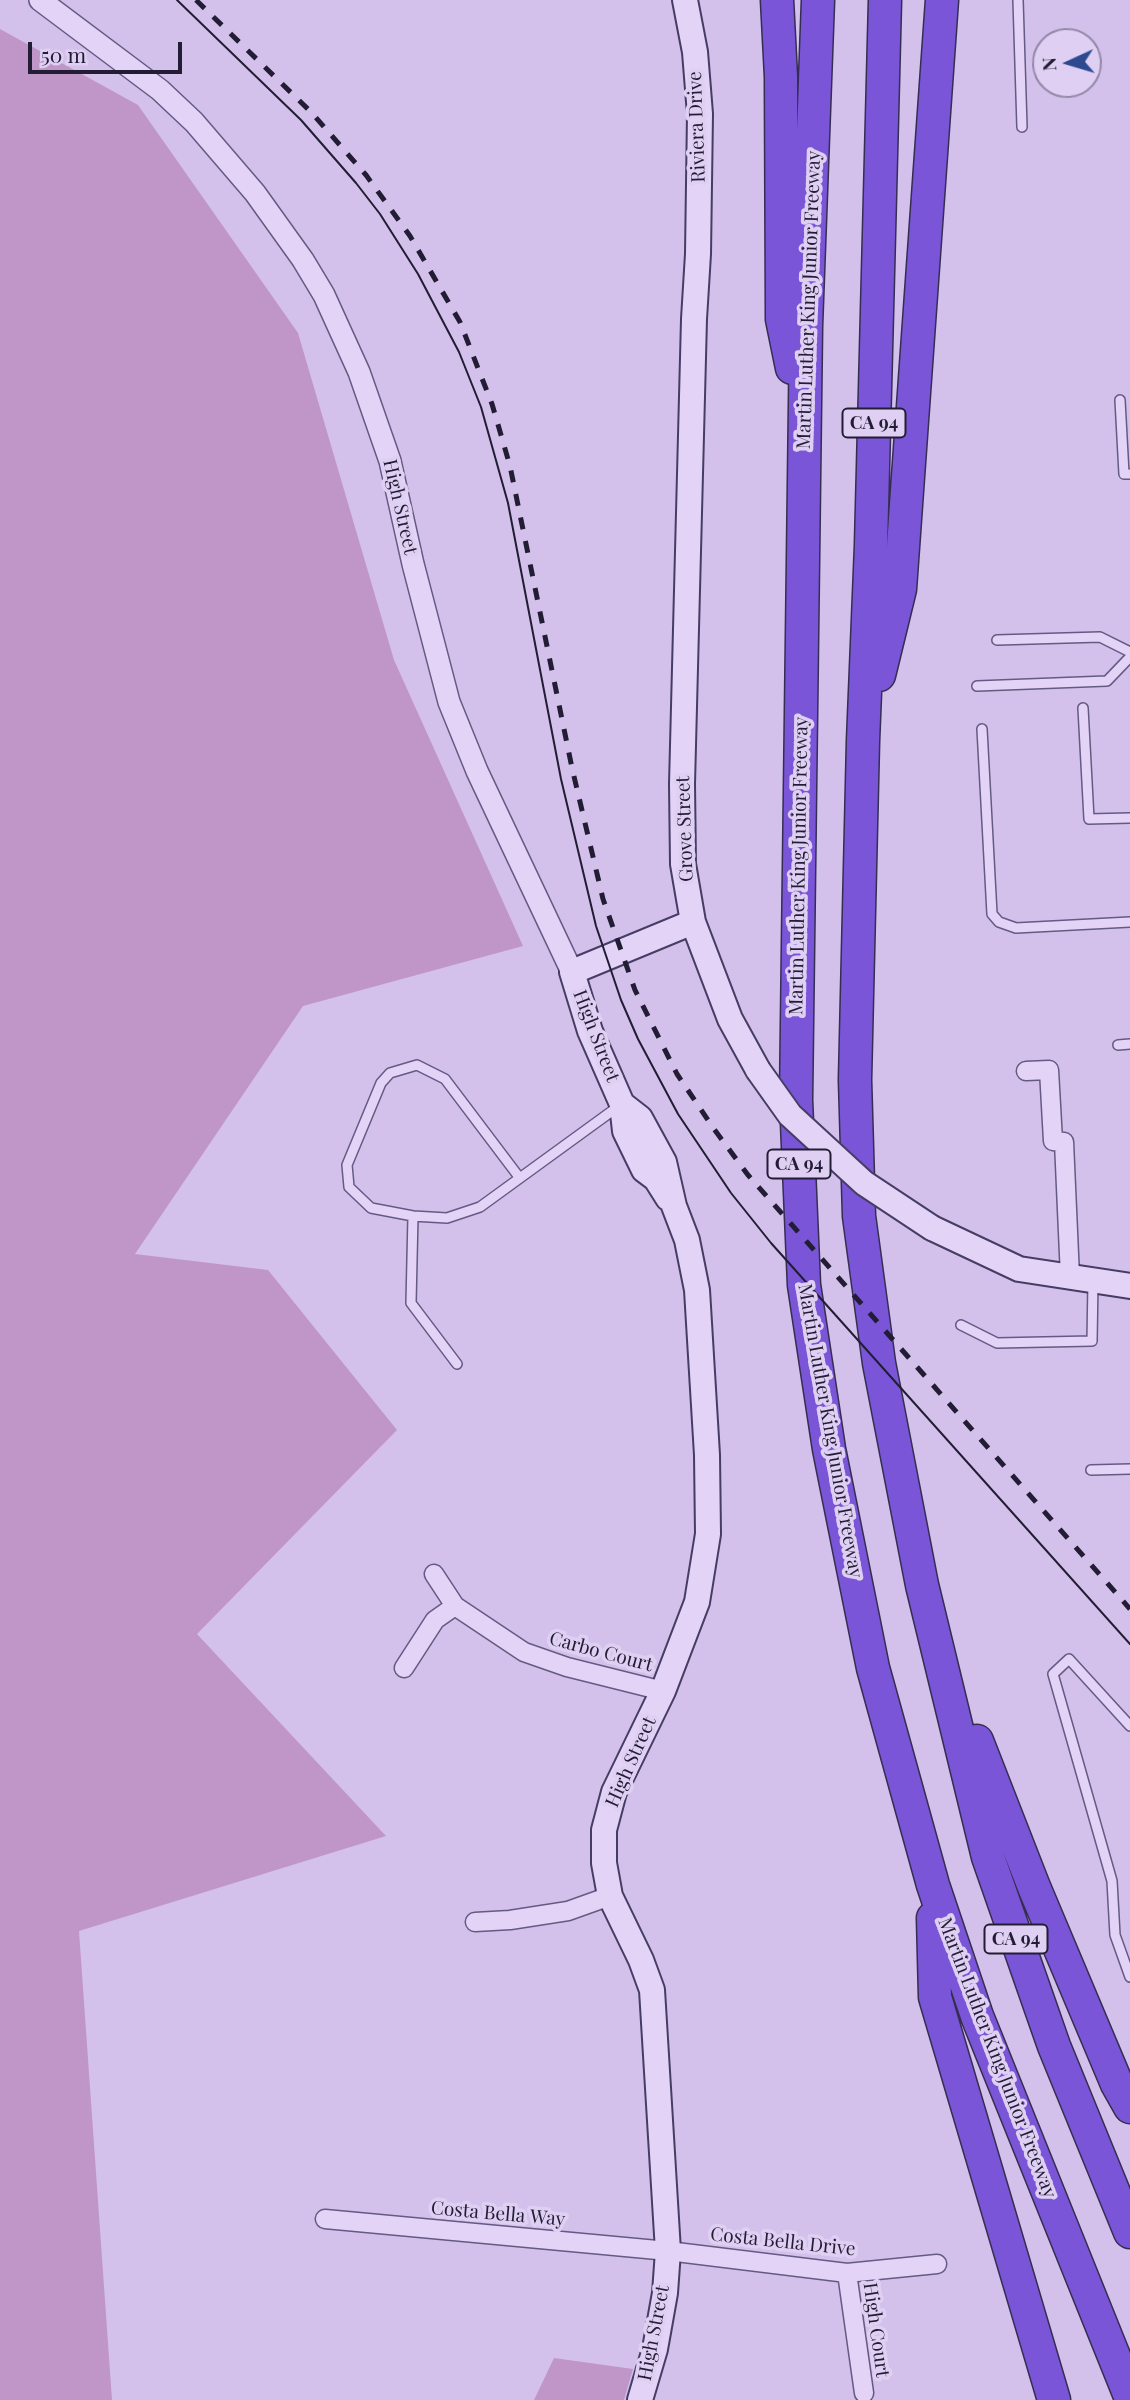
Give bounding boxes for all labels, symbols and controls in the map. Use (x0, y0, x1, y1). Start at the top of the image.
scale bar (32, 28, 186, 72)
north arrow (1032, 28, 1102, 98)
text: 50 m (41, 40, 86, 68)
text: N (1035, 57, 1061, 72)
street label: Riviera Drive (684, 71, 710, 183)
street label: Martin Luther King Junior Freeway (792, 150, 826, 450)
road number: CA 94 (842, 408, 906, 438)
street label: High Street (378, 457, 422, 557)
street label: Martin Luther King Junior Freeway (785, 717, 813, 1015)
street label: Grove Street (672, 776, 698, 882)
street label: High Street (568, 987, 624, 1085)
road number: CA 94 (768, 1149, 830, 1178)
street label: Martin Luther King Junior Freeway (793, 1282, 867, 1580)
street label: Carbo Court (547, 1627, 655, 1677)
street label: High Street (601, 1713, 661, 1811)
street label: Martin Luther King Junior Freeway (933, 1915, 1061, 2201)
road number: CA 94 (984, 1924, 1048, 1954)
street label: Costa Bella Way (430, 2197, 566, 2231)
street label: Costa Bella Drive (709, 2223, 857, 2261)
street label: High Court (858, 2281, 894, 2379)
street label: High Street (634, 2283, 674, 2383)

